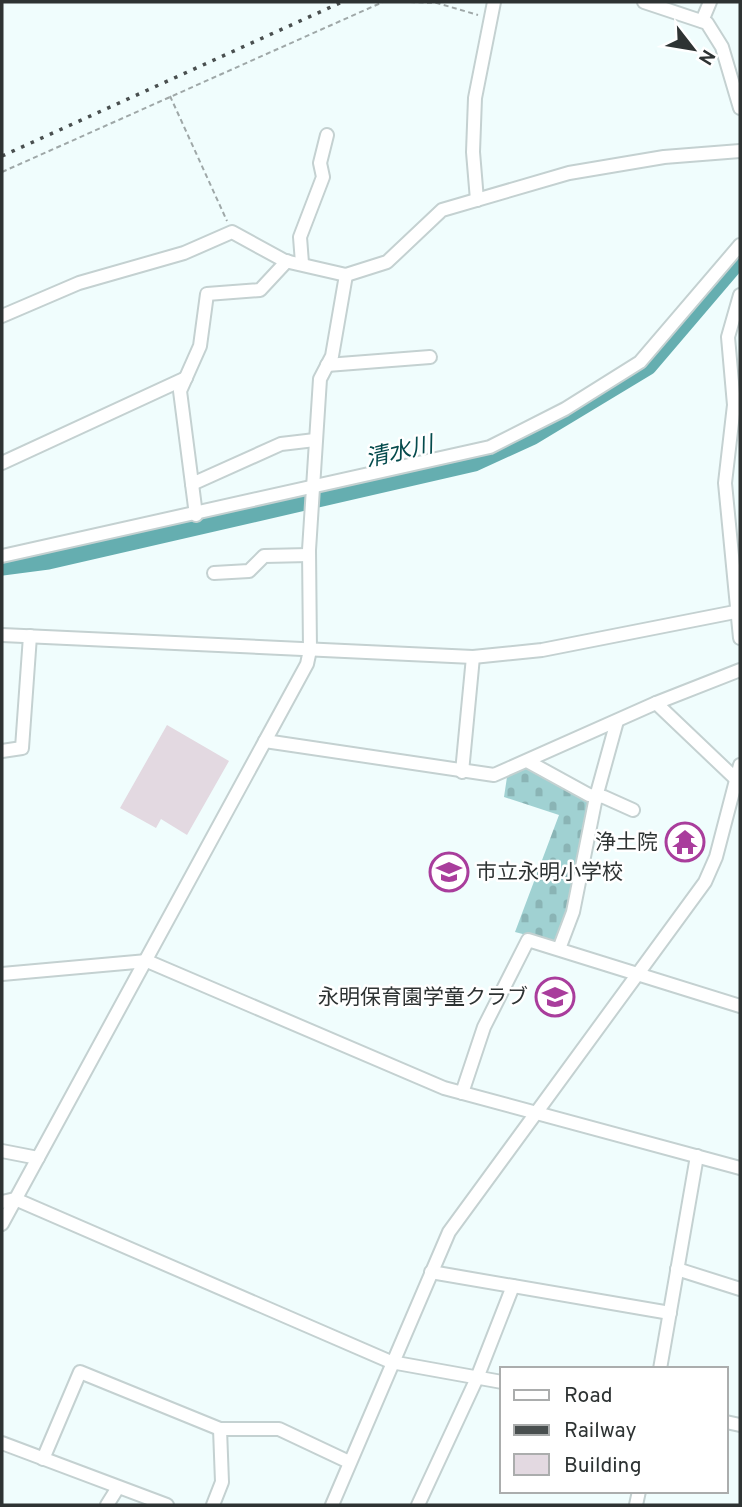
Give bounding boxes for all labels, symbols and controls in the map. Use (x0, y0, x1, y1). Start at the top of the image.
north arrow (658, 14, 728, 84)
text: N (692, 45, 720, 69)
water label: 清水川 (363, 431, 439, 475)
temple icon: 浄土院 (664, 821, 706, 863)
place label: 浄土院 (595, 830, 658, 857)
school or university icon: 市立永明小学校 (428, 851, 470, 893)
place label: 市立永明小学校 (476, 860, 623, 887)
school or university icon: 永明保育園学童クラブ (534, 976, 576, 1018)
place label: 永明保育園学童クラブ (318, 985, 528, 1012)
legend (500, 1367, 728, 1493)
text: Road (564, 1383, 613, 1410)
text: Railway (564, 1418, 637, 1445)
text: Building (564, 1453, 642, 1480)

